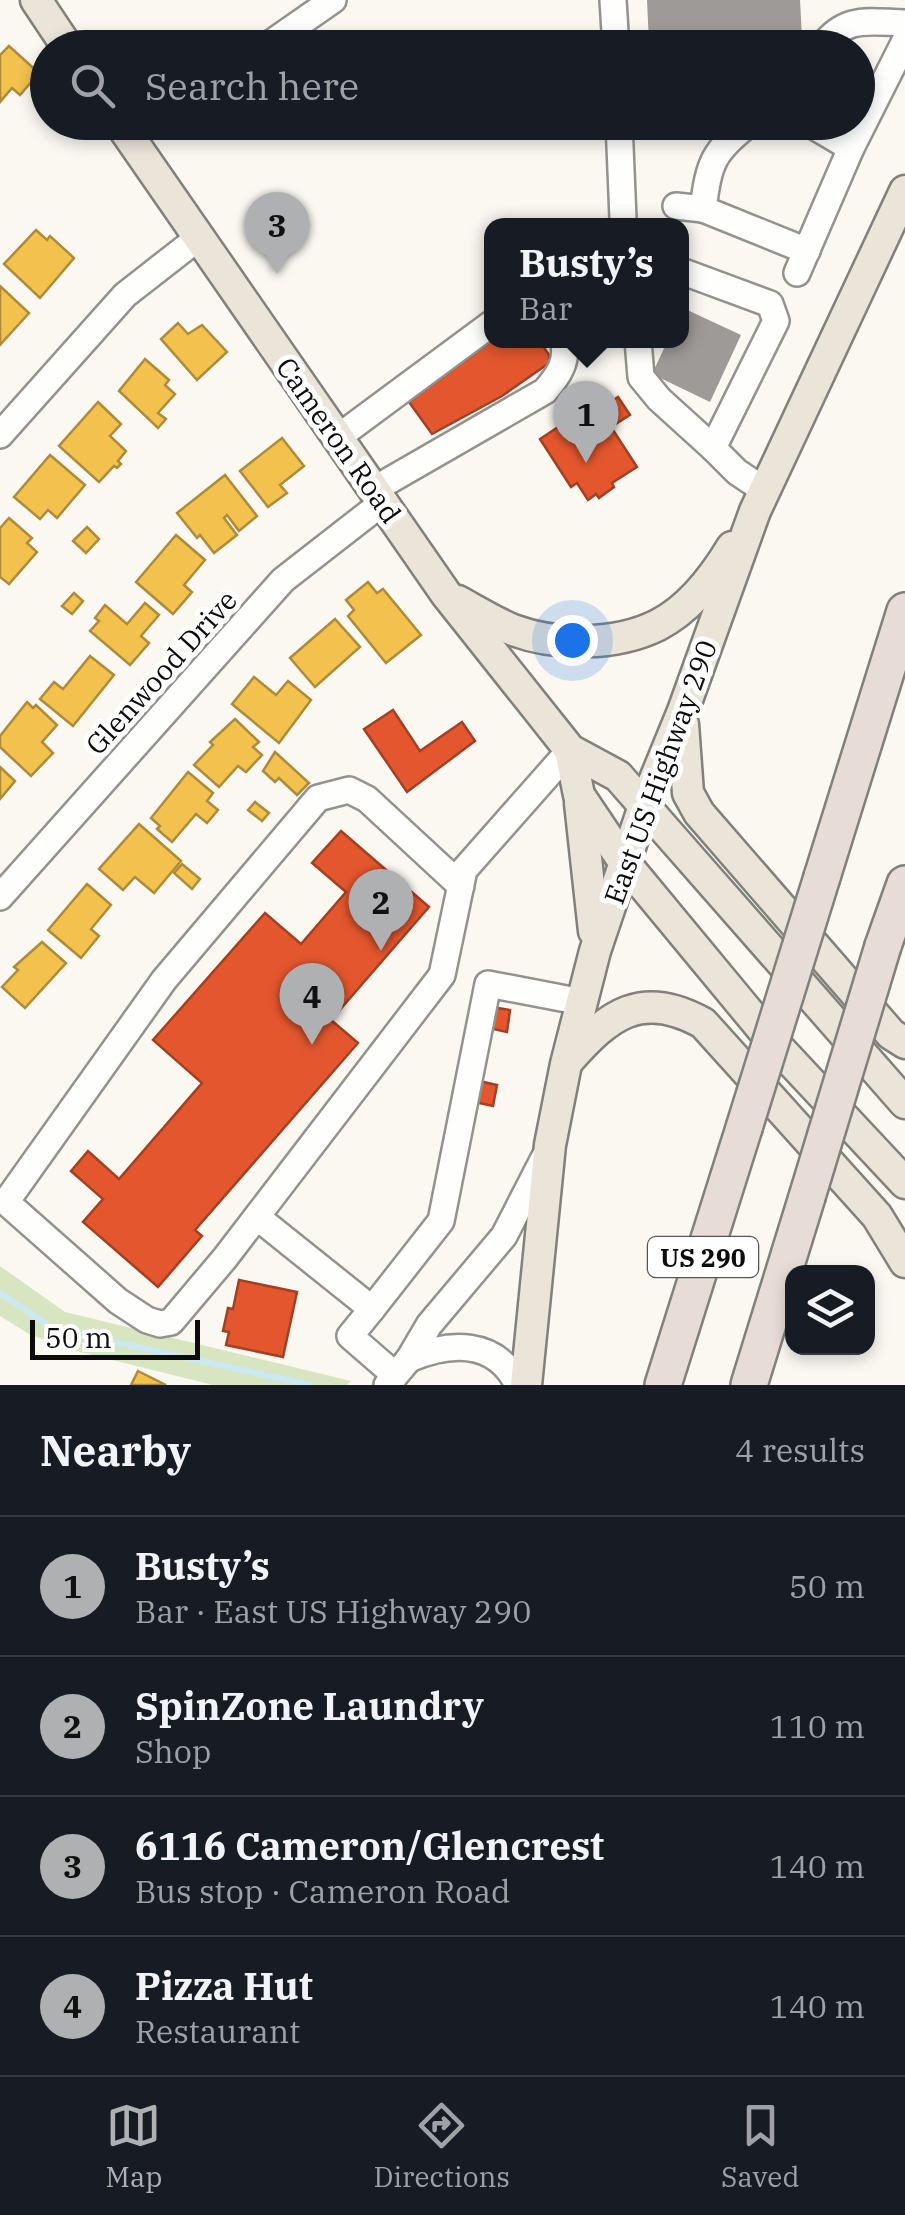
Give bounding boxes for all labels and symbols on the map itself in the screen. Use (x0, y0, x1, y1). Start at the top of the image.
pin: 3 (244, 192, 310, 274)
street label: Cameron Road (268, 350, 410, 530)
pin: 1 (554, 380, 618, 463)
street label: Glenwood Drive (77, 582, 245, 762)
your location (547, 615, 598, 666)
street label: East US Highway 290 (595, 635, 725, 909)
pin: 2 (348, 868, 414, 951)
pin: 4 (280, 962, 344, 1045)
road number: US 290 (648, 1237, 758, 1277)
scale bar (30, 1315, 200, 1360)

